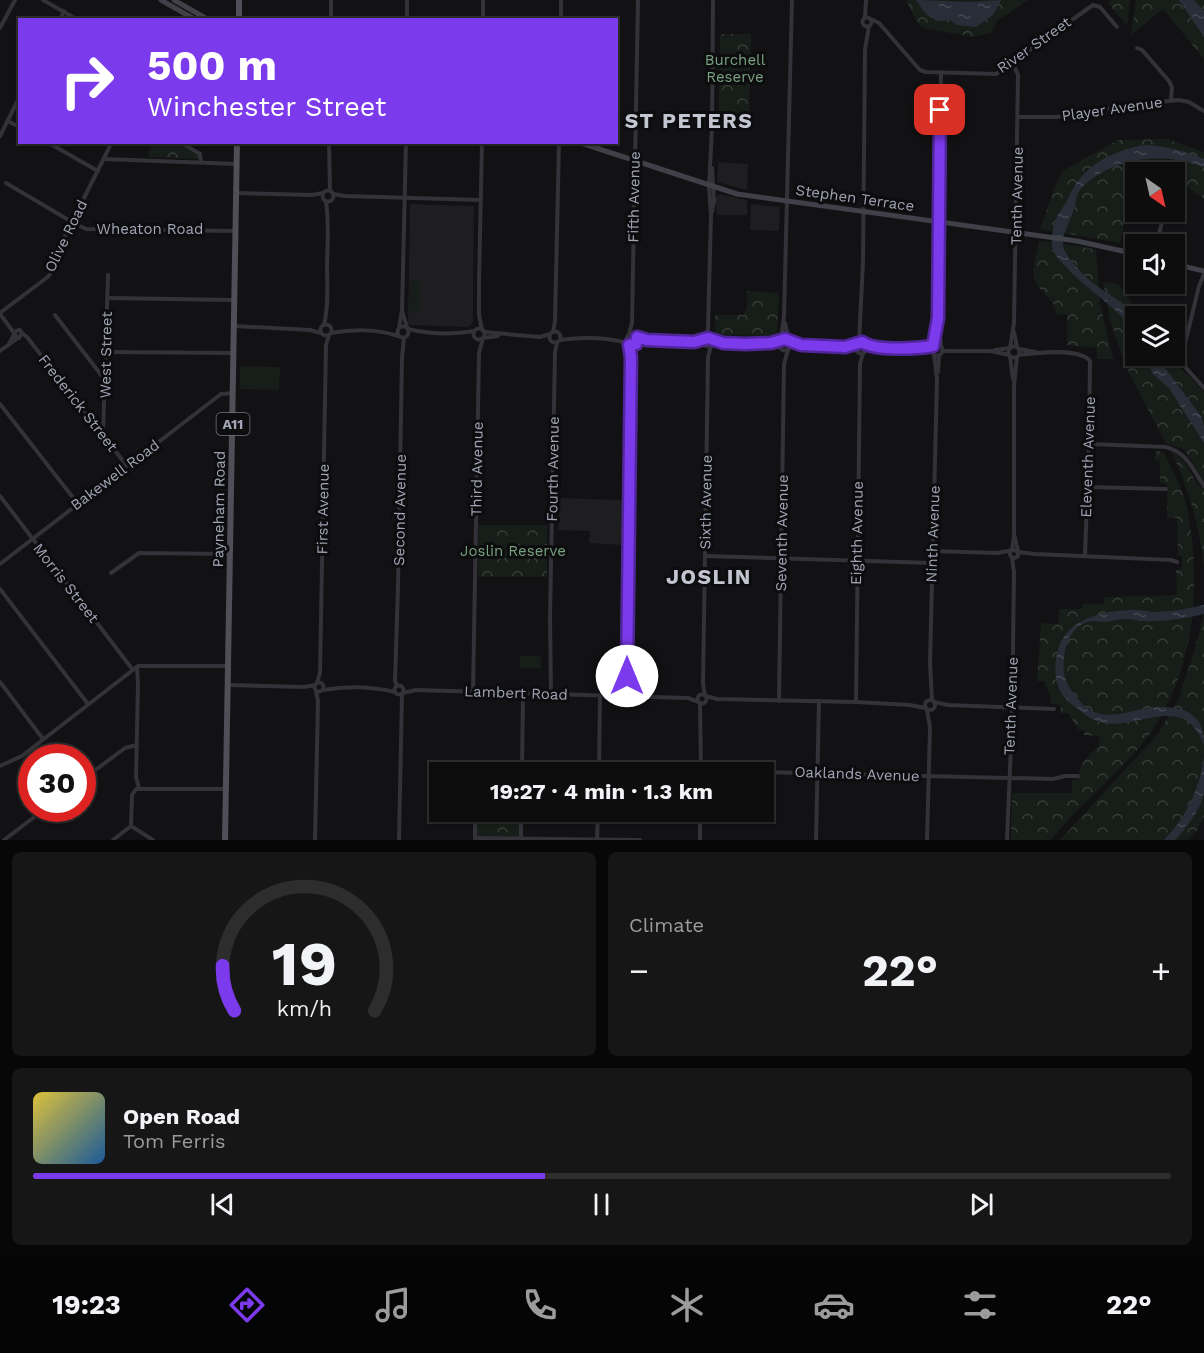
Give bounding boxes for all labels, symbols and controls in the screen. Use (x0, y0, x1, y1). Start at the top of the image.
street label: River Street (993, 12, 1075, 77)
text: 500 m (147, 41, 277, 90)
icon: right (48, 42, 126, 120)
park label: Burchell Reserve (705, 51, 766, 86)
pin (914, 84, 965, 135)
text: Winchester Street (147, 91, 386, 123)
icon: arrive (923, 93, 956, 126)
street label: Player Avenue (1060, 93, 1164, 125)
district label: ST PETERS (625, 108, 753, 133)
street label: Tenth Avenue (1007, 147, 1027, 245)
street label: Fifth Avenue (624, 151, 644, 243)
north arrow (1125, 162, 1185, 222)
map controls (1125, 162, 1185, 366)
street label: Stephen Terrace (795, 181, 915, 215)
street label: Olive Road (41, 197, 91, 275)
street label: Wheaton Road (97, 220, 203, 238)
button: sound (1125, 234, 1185, 294)
button: layers (1125, 306, 1185, 366)
street label: West Street (96, 311, 116, 399)
street label: Frederick Street (35, 351, 122, 456)
street label: Eleventh Avenue (1077, 396, 1099, 518)
road number: A11 (216, 413, 250, 435)
street label: Fourth Avenue (543, 416, 563, 522)
street label: Third Avenue (467, 421, 487, 517)
street label: Bakewell Road (67, 436, 163, 514)
street label: Payneham Road (209, 451, 229, 567)
street label: Second Avenue (390, 454, 410, 566)
street label: Sixth Avenue (696, 455, 716, 549)
street label: First Avenue (313, 463, 333, 555)
street label: Seventh Avenue (772, 474, 792, 592)
street label: Eighth Avenue (847, 481, 867, 585)
street label: Ninth Avenue (922, 485, 944, 583)
street label: Morris Street (29, 540, 103, 627)
park label: Joslin Reserve (460, 542, 566, 560)
district label: JOSLIN (666, 564, 752, 589)
position arrow (595, 644, 659, 708)
street label: Tenth Avenue (1000, 657, 1022, 755)
street label: Lambert Road (464, 682, 568, 704)
speed limit sign: 30 (18, 744, 96, 822)
street label: Oaklands Avenue (794, 763, 920, 785)
text: 19:27 · 4 min · 1.3 km (490, 779, 713, 804)
text: Climate (629, 913, 704, 937)
text: 19 (271, 927, 337, 1000)
text: 22° (862, 944, 938, 997)
text: − (629, 951, 649, 990)
text: + (1151, 951, 1171, 990)
text: km/h (276, 996, 332, 1021)
text: Open Road (123, 1104, 240, 1129)
text: Tom Ferris (123, 1129, 226, 1153)
icon: previous (206, 1188, 239, 1221)
icon: pause (585, 1188, 618, 1221)
icon: next (965, 1188, 998, 1221)
icon: directions (226, 1284, 268, 1326)
icon: music (372, 1284, 414, 1326)
icon: phone (519, 1284, 561, 1326)
icon: climate (666, 1284, 708, 1326)
icon: car (813, 1284, 855, 1326)
icon: filters (959, 1284, 1001, 1326)
text: 19:23 (52, 1289, 121, 1321)
text: 22° (1106, 1289, 1152, 1321)

